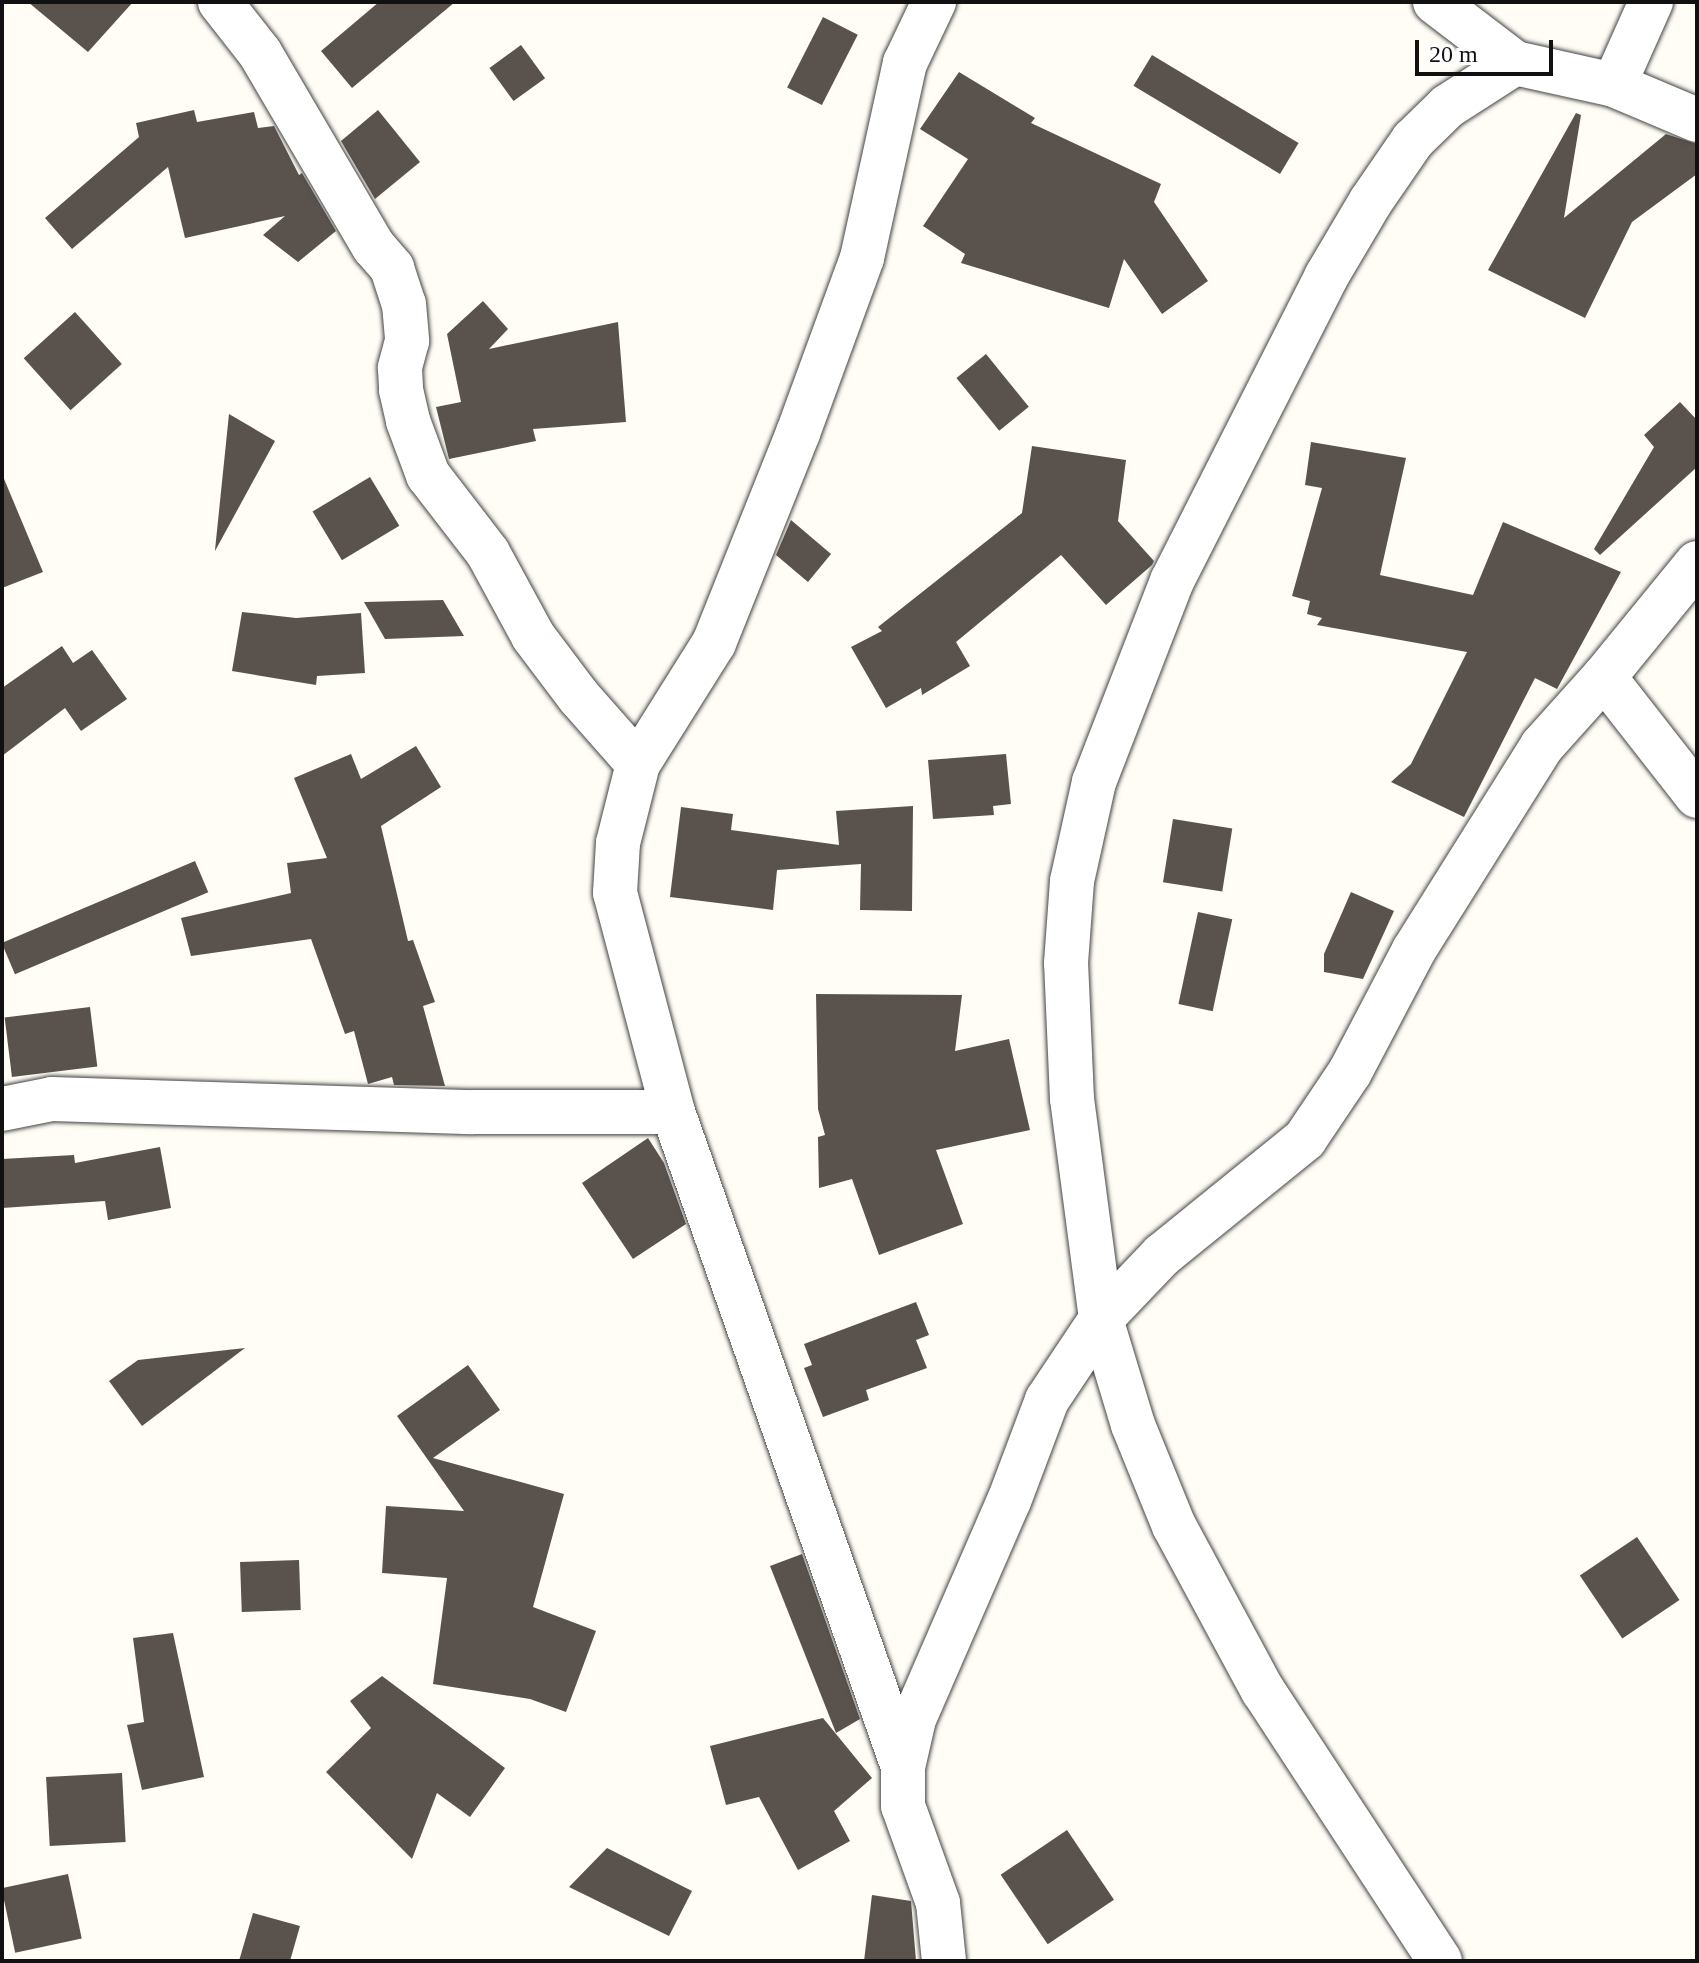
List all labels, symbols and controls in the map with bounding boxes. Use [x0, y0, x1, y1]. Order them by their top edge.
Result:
scale bar [1419, 24, 1557, 74]
text: 20 m [1429, 41, 1478, 67]

